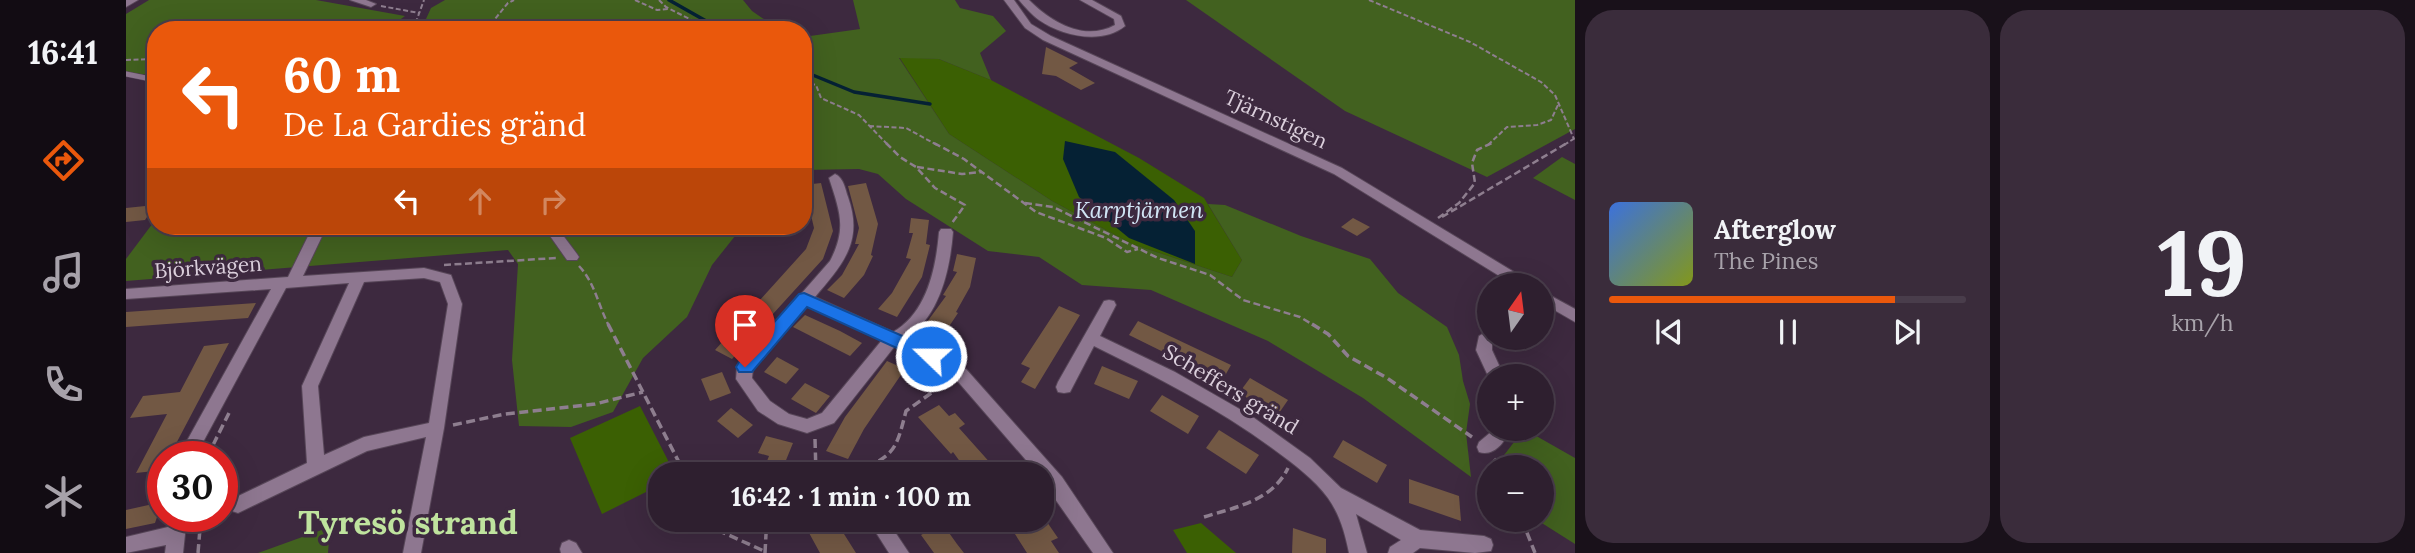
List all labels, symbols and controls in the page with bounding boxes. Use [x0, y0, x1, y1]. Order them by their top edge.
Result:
text: 16:41 [28, 32, 98, 73]
text: 60 m [283, 43, 400, 105]
icon: left [168, 49, 259, 140]
street label: Tjärnstigen [1220, 83, 1332, 155]
text: De La Gardies gränd [283, 104, 586, 145]
icon: directions [39, 136, 88, 185]
icon: left [388, 182, 426, 220]
icon: ahead [461, 182, 499, 220]
icon: right [534, 182, 572, 220]
water label: Karptjärnen [1075, 195, 1203, 224]
text: 19 [2158, 204, 2247, 321]
text: Afterglow [1714, 213, 1836, 246]
text: The Pines [1714, 246, 1819, 275]
icon: music [39, 248, 88, 297]
street label: Björkvägen [153, 250, 263, 284]
north arrow [1477, 273, 1554, 350]
map controls [1477, 273, 1554, 532]
pin [715, 295, 775, 367]
icon: arrive [726, 306, 764, 344]
text: km/h [2171, 308, 2234, 337]
icon: previous [1650, 313, 1688, 351]
icon: pause [1769, 313, 1807, 351]
icon: next [1888, 313, 1926, 351]
position arrow [894, 319, 968, 393]
street label: Scheffers gränd [1158, 338, 1304, 440]
icon: phone [39, 360, 88, 409]
button: + [1477, 364, 1554, 441]
speed limit sign: 30 [147, 441, 238, 532]
button: − [1477, 455, 1554, 532]
icon: climate [39, 472, 88, 521]
text: 16:42 · 1 min · 100 m [731, 480, 971, 513]
district label: Tyresö strand [298, 501, 518, 543]

